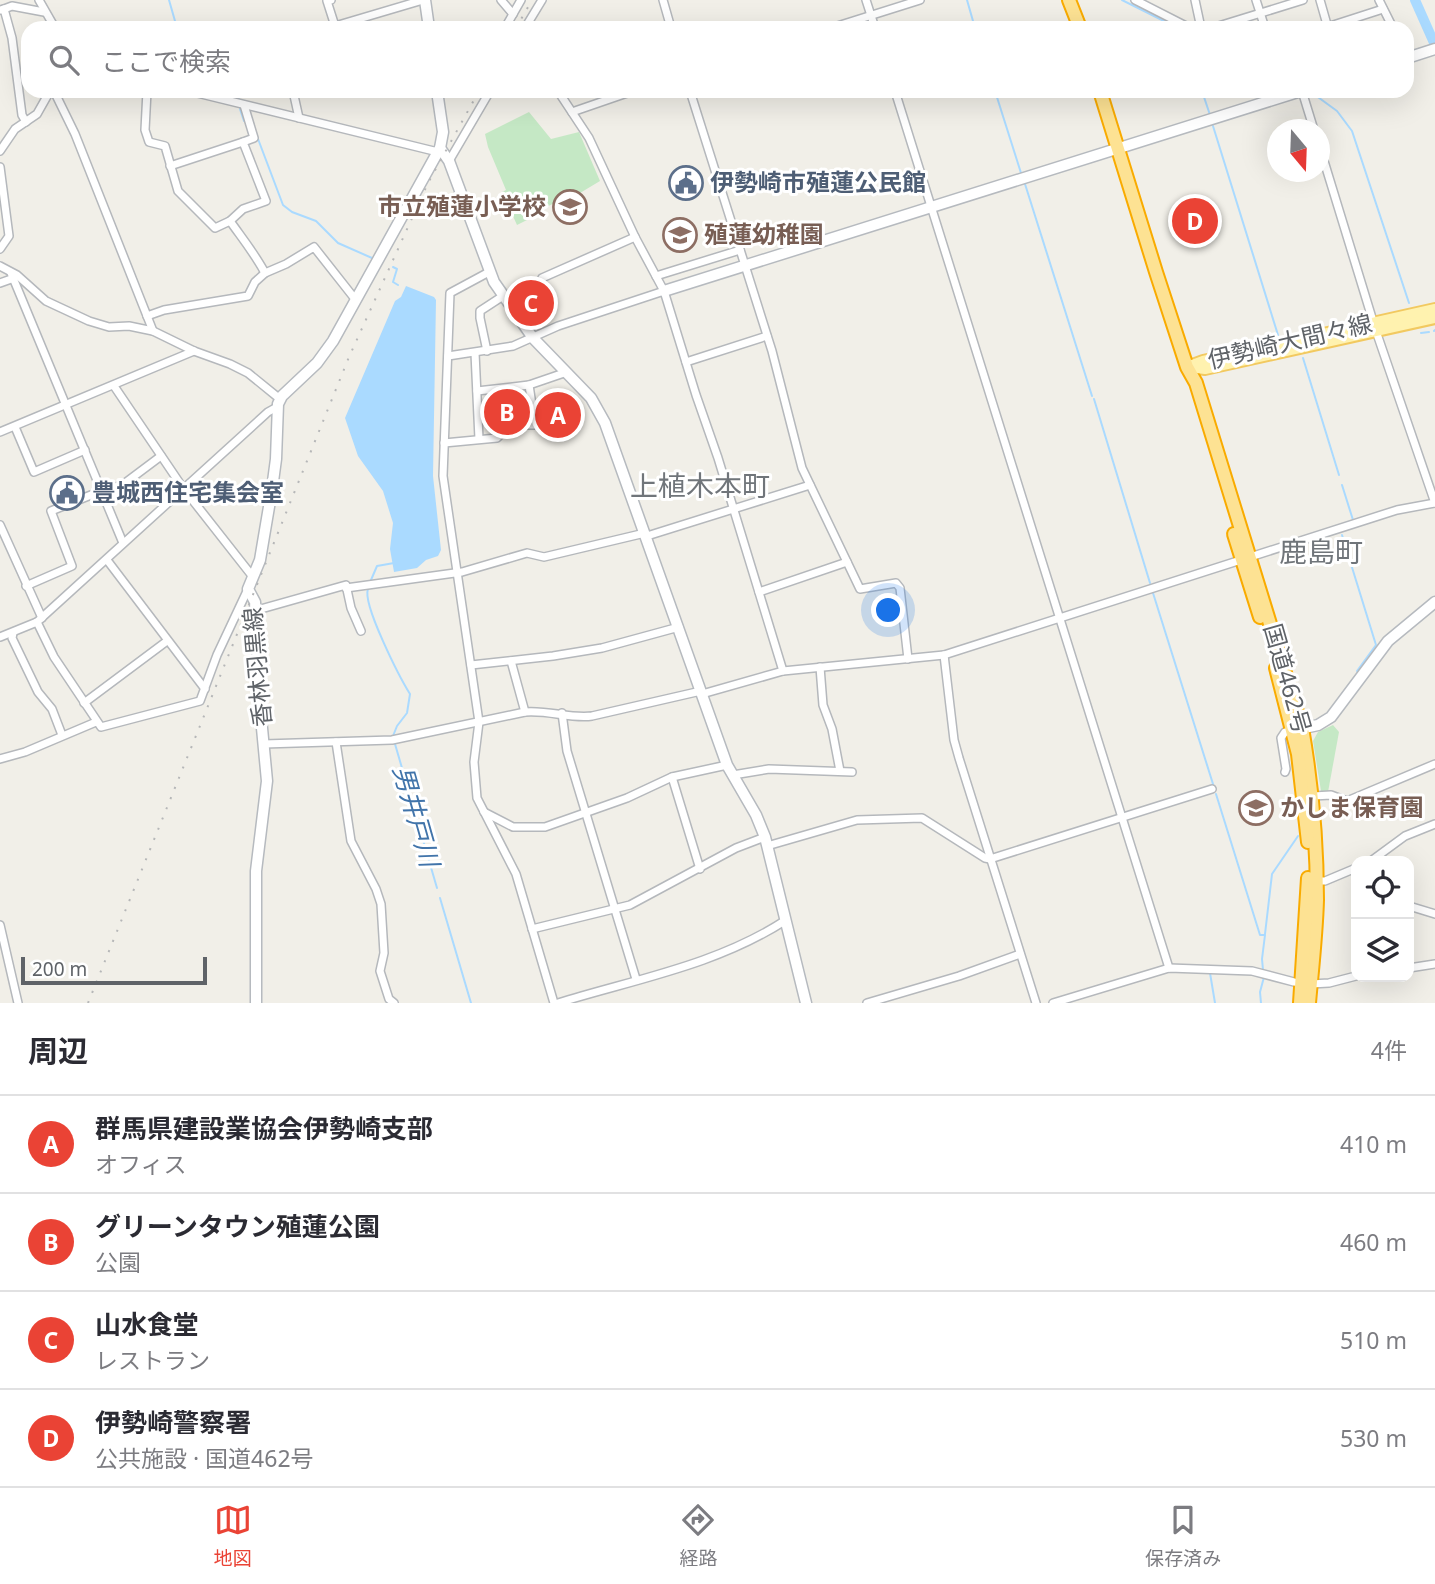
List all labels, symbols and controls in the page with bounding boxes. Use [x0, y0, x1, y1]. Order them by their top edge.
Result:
search box [21, 21, 1414, 98]
icon: search [45, 41, 83, 79]
text: ここで検索 [101, 43, 231, 79]
north arrow [1267, 119, 1330, 182]
public building icon: 伊勢崎市殖蓮公民館 [667, 164, 705, 202]
place label: 伊勢崎市殖蓮公民館 [710, 165, 926, 198]
school or university icon: 市立殖蓮小学校 [551, 188, 589, 226]
place label: 市立殖蓮小学校 [378, 189, 546, 222]
pin: D [1172, 195, 1218, 247]
school or university icon: 殖蓮幼稚園 [661, 216, 699, 254]
place label: 殖蓮幼稚園 [704, 217, 824, 250]
pin: C [508, 277, 554, 329]
street label: 伊勢崎大間々線 [1204, 306, 1375, 376]
pin: B [484, 386, 530, 438]
pin: A [535, 389, 581, 441]
district label: 上植木本町 [630, 466, 770, 504]
public building icon: 豊城西住宅集会室 [48, 474, 86, 512]
place label: 豊城西住宅集会室 [92, 475, 284, 508]
district label: 鹿島町 [1279, 532, 1363, 570]
your location [871, 593, 905, 627]
street label: 香林羽黒線 [235, 606, 278, 728]
street label: 国道462号 [1257, 620, 1320, 738]
water label: 男井戸川 [385, 761, 449, 874]
school or university icon: かしま保育園 [1237, 789, 1275, 827]
place label: かしま保育園 [1280, 790, 1424, 823]
map controls [1351, 856, 1414, 982]
button: locate [1351, 856, 1414, 919]
button: layers [1351, 919, 1414, 982]
scale bar [21, 954, 206, 986]
text: 200 m [32, 956, 87, 982]
text: 周辺 [28, 1030, 88, 1071]
text: 4件 [1371, 1034, 1407, 1066]
text: 群馬県建設業協会伊勢崎支部 [95, 1110, 433, 1146]
text: A [43, 1128, 59, 1160]
text: 410 m [1340, 1128, 1407, 1160]
text: オフィス [95, 1148, 187, 1180]
text: グリーンタウン殖蓮公園 [95, 1208, 380, 1244]
text: B [43, 1226, 59, 1258]
text: 460 m [1340, 1226, 1407, 1258]
text: 公園 [95, 1246, 141, 1278]
text: 山水食堂 [95, 1306, 199, 1342]
text: C [44, 1324, 58, 1356]
text: 510 m [1340, 1324, 1407, 1356]
text: レストラン [95, 1344, 210, 1376]
text: 伊勢崎警察署 [95, 1404, 251, 1440]
text: D [43, 1422, 59, 1454]
text: 530 m [1340, 1422, 1407, 1454]
text: 公共施設 · 国道462号 [95, 1442, 314, 1474]
tab: 地図 [214, 1501, 252, 1571]
tab: 経路 [679, 1501, 717, 1571]
tab: 保存済み [1145, 1501, 1221, 1571]

